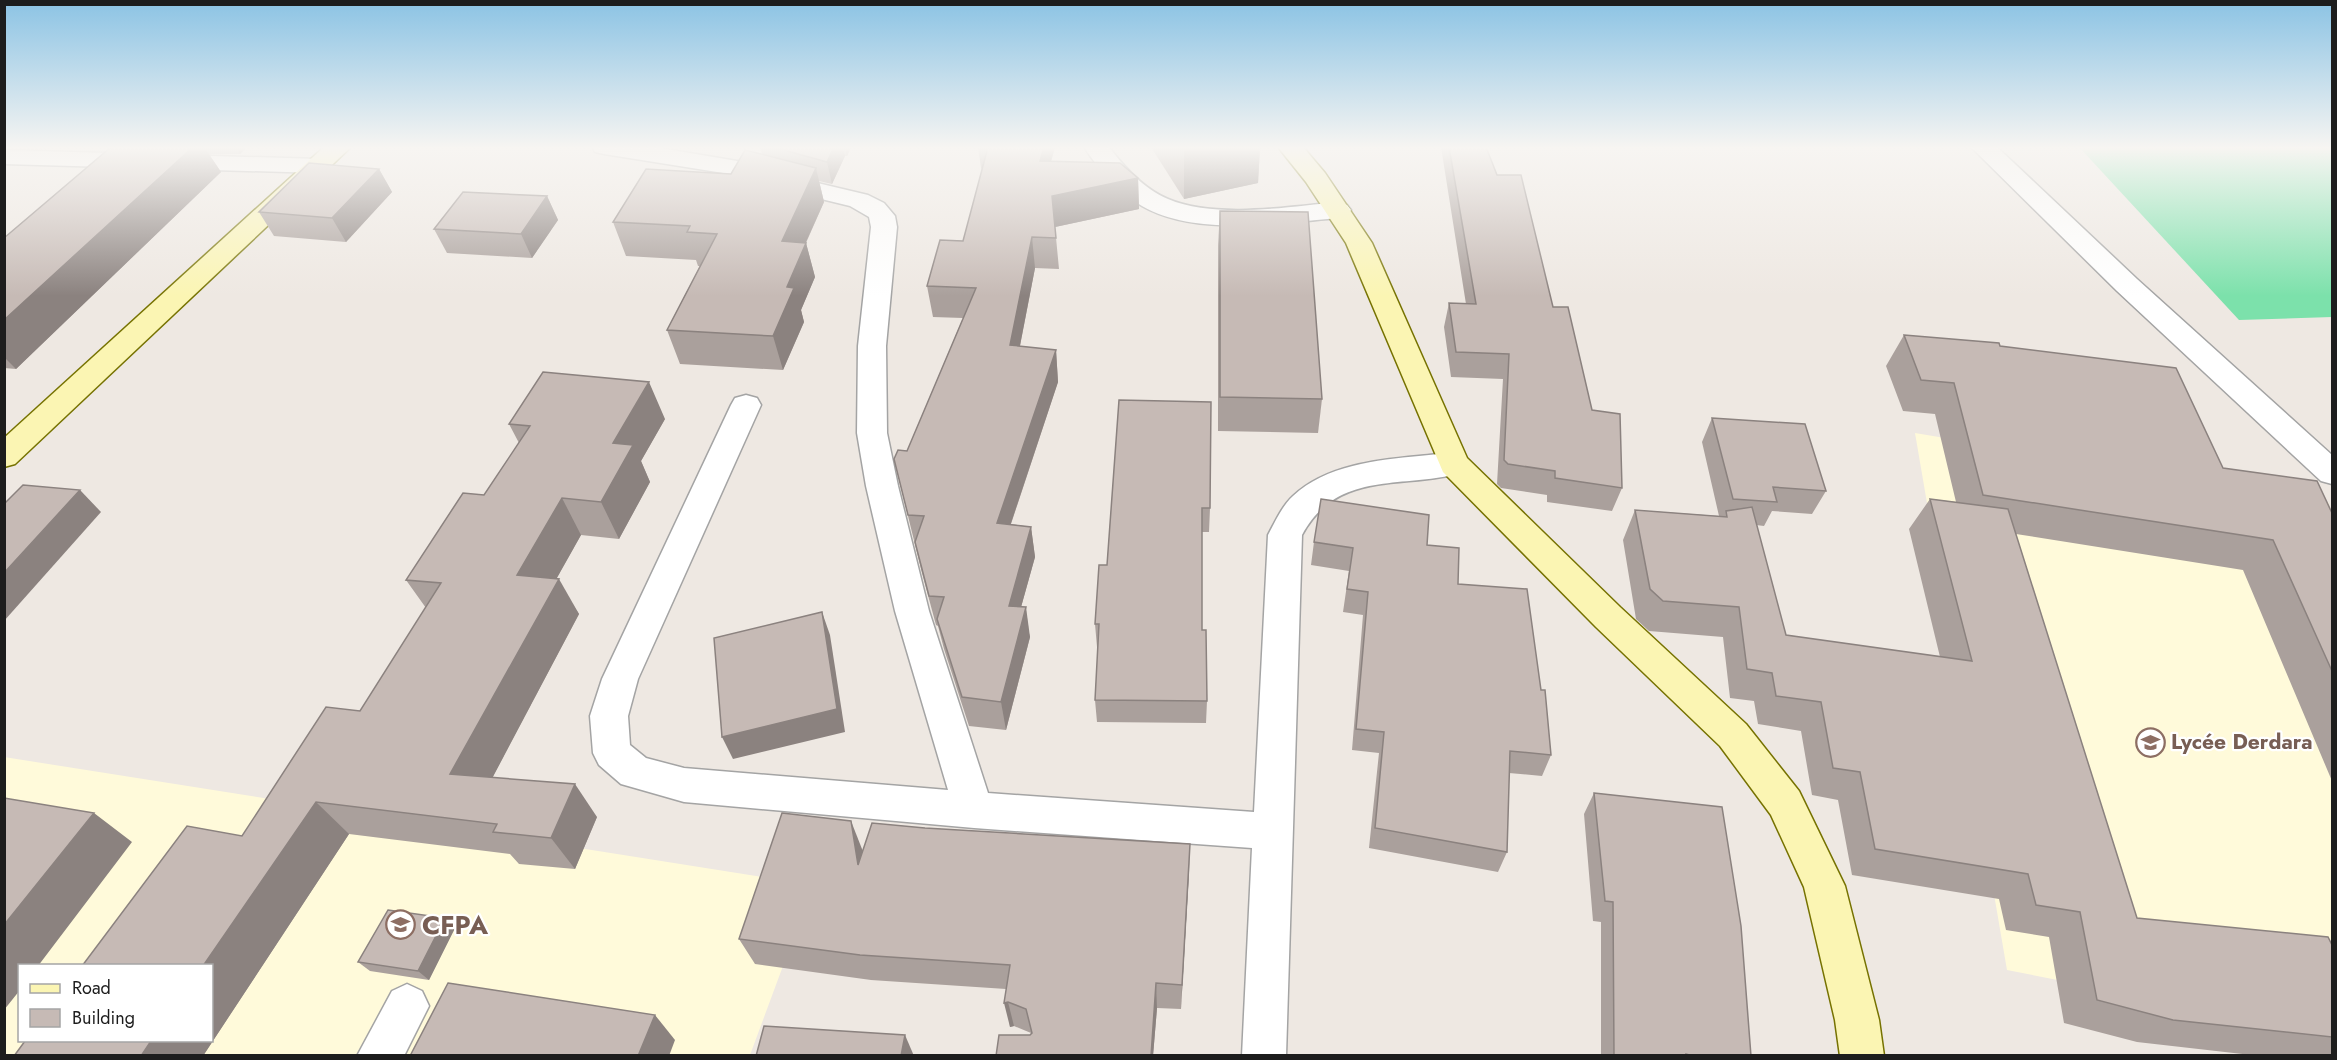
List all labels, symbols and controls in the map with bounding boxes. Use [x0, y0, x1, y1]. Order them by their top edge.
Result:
school or university icon: Lycée Derdara [2134, 726, 2166, 758]
place label: Lycée Derdara [2171, 727, 2313, 757]
place label: CFPA [422, 906, 489, 944]
school or university icon: CFPA [385, 909, 417, 941]
legend [18, 964, 213, 1042]
text: Road [72, 975, 111, 1001]
text: Building [72, 1005, 135, 1031]

